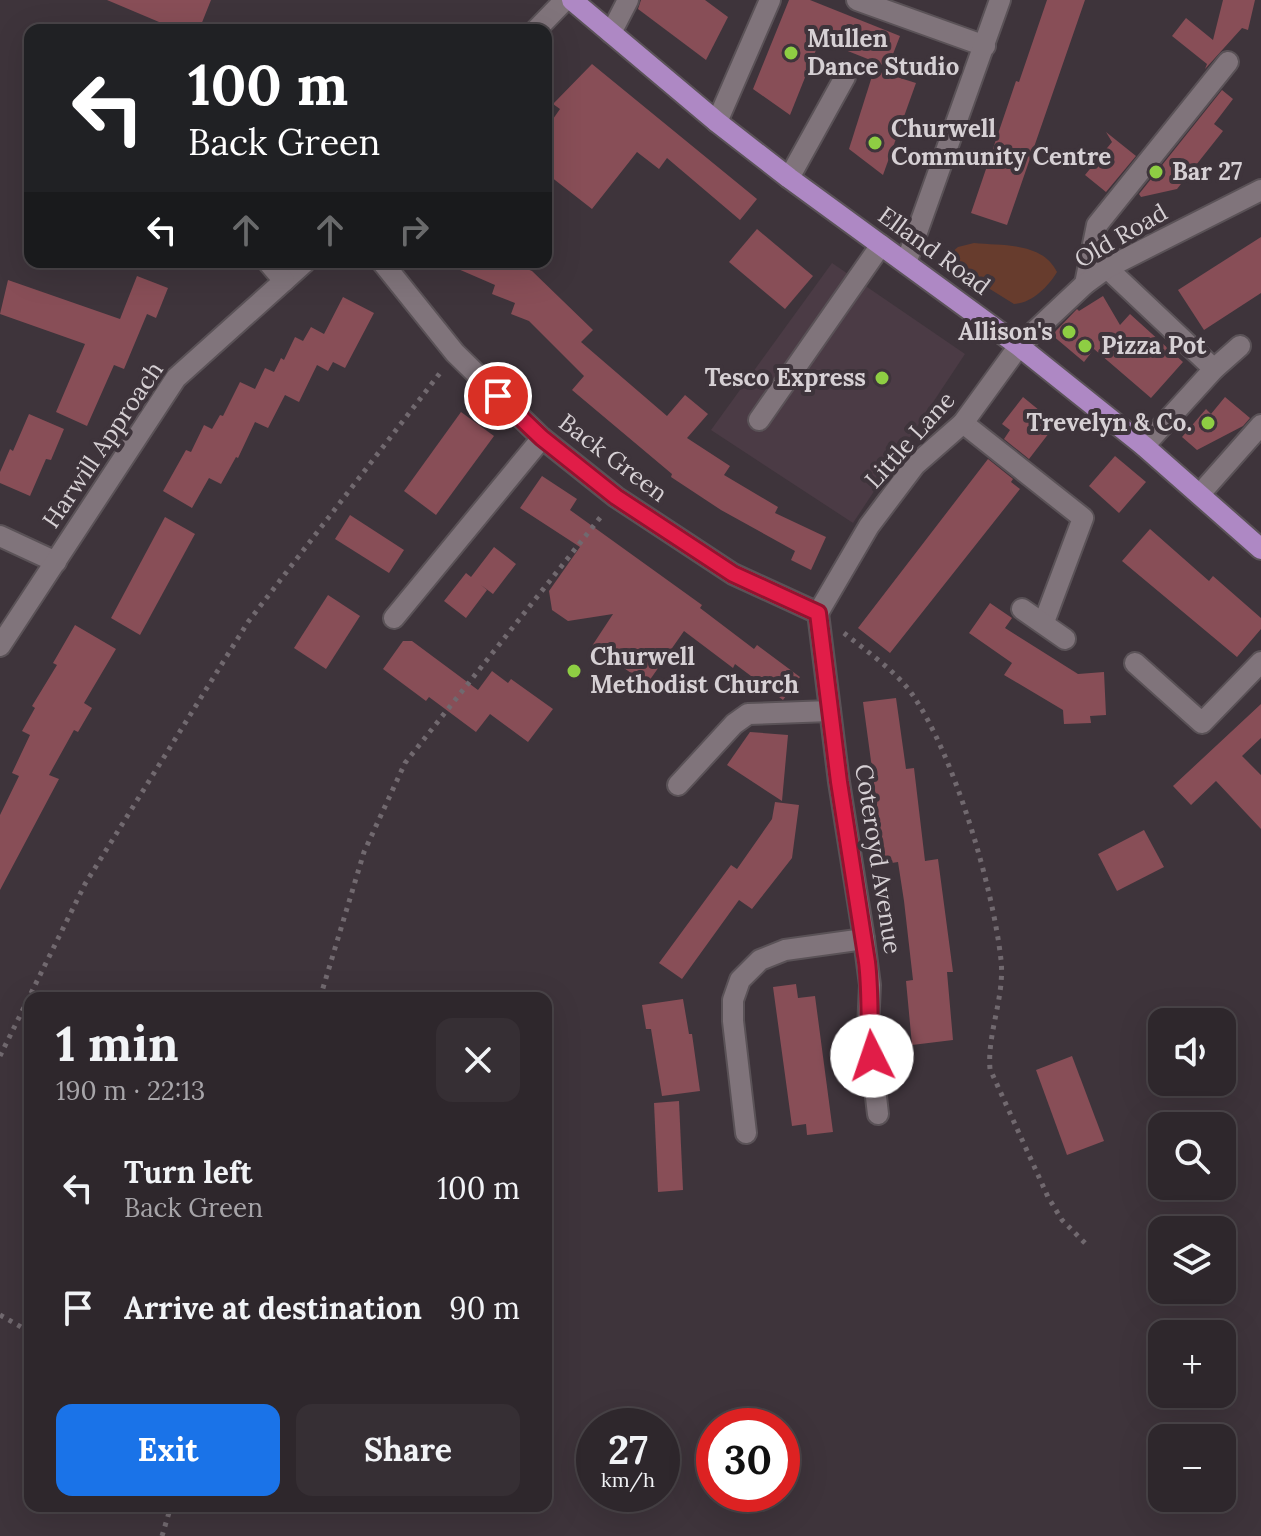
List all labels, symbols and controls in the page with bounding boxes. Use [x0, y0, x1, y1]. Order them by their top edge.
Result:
place label: Mullen Dance Studio [807, 23, 959, 82]
marker: Mullen Dance Studio [782, 44, 800, 62]
text: 100 m [188, 49, 348, 120]
icon: left [56, 56, 160, 160]
place label: Churwell Community Centre [891, 113, 1111, 172]
text: Back Green [188, 119, 380, 165]
marker: Churwell Community Centre [866, 134, 884, 152]
place label: Bar 27 [1172, 156, 1242, 187]
marker: Bar 27 [1147, 163, 1165, 181]
street label: Old Road [1069, 197, 1173, 274]
street label: Elland Road [872, 199, 997, 302]
icon: left [140, 208, 184, 252]
icon: ahead [224, 208, 268, 252]
icon: ahead [308, 208, 352, 252]
icon: right [392, 208, 436, 252]
place label: Allison's [958, 316, 1053, 347]
marker: Allison's [1060, 323, 1078, 341]
place label: Pizza Pot [1101, 330, 1207, 361]
marker: Pizza Pot [1076, 337, 1094, 355]
street label: Harwill Approach [35, 356, 170, 534]
pin [464, 362, 532, 430]
place label: Tesco Express [705, 362, 866, 393]
marker: Tesco Express [873, 369, 891, 387]
icon: arrive [476, 374, 520, 418]
street label: Little Lane [858, 385, 961, 495]
street label: Back Green [553, 407, 674, 509]
place label: Trevelyn & Co. [1026, 407, 1192, 438]
marker: Trevelyn & Co. [1199, 414, 1217, 432]
place label: Churwell Methodist Church [590, 641, 799, 700]
marker: Churwell Methodist Church [565, 662, 583, 680]
street label: Coteroyd Avenue [848, 762, 909, 956]
map controls [1148, 1008, 1236, 1512]
button: sound [1148, 1008, 1236, 1096]
text: 1 min [56, 1013, 179, 1074]
position arrow [830, 1014, 914, 1098]
button: close [436, 1018, 520, 1102]
text: 190 m · 22:13 [56, 1074, 205, 1107]
button: search [1148, 1112, 1236, 1200]
text: Turn left [124, 1153, 252, 1191]
icon: left [56, 1166, 100, 1210]
text: 100 m [437, 1169, 520, 1207]
text: Back Green [124, 1191, 263, 1224]
button: layers [1148, 1216, 1236, 1304]
icon: arrive [56, 1286, 100, 1330]
text: Arrive at destination [124, 1289, 422, 1327]
text: 90 m [449, 1289, 520, 1327]
button: + [1148, 1320, 1236, 1408]
button: Exit [56, 1404, 280, 1496]
button: Share [296, 1404, 520, 1496]
speed limit sign: 30 [696, 1408, 800, 1512]
text: 27 [608, 1424, 648, 1475]
button: − [1148, 1424, 1236, 1512]
text: km/h [601, 1467, 655, 1492]

